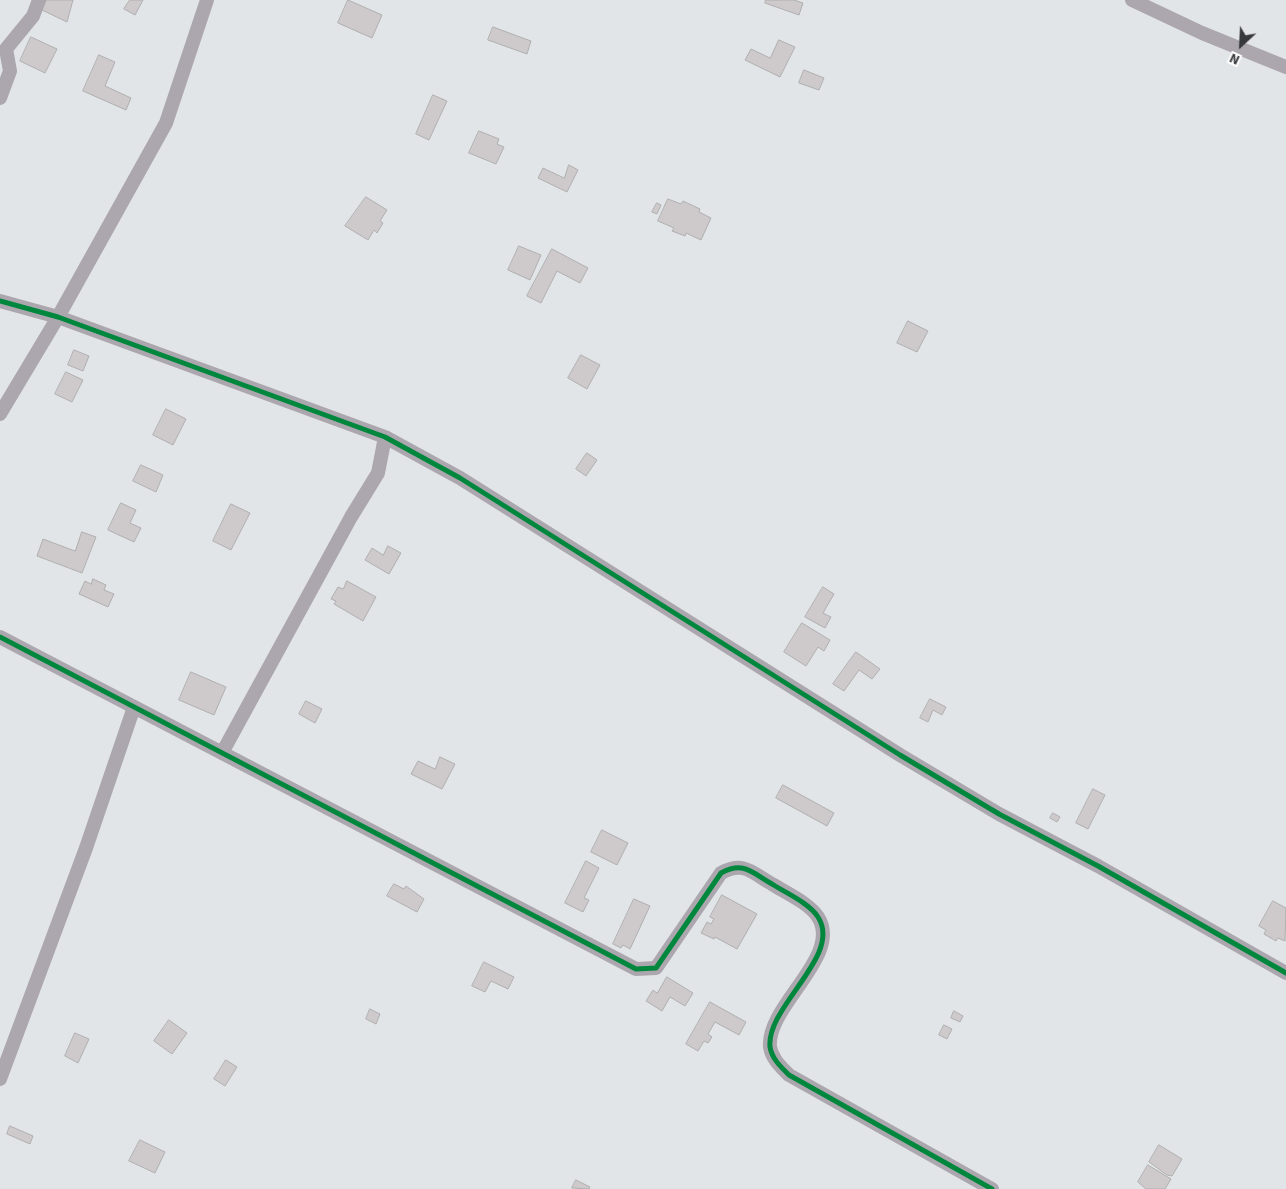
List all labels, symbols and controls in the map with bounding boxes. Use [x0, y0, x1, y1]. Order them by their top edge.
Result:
north arrow [1216, 20, 1266, 70]
text: N [1226, 48, 1243, 70]

